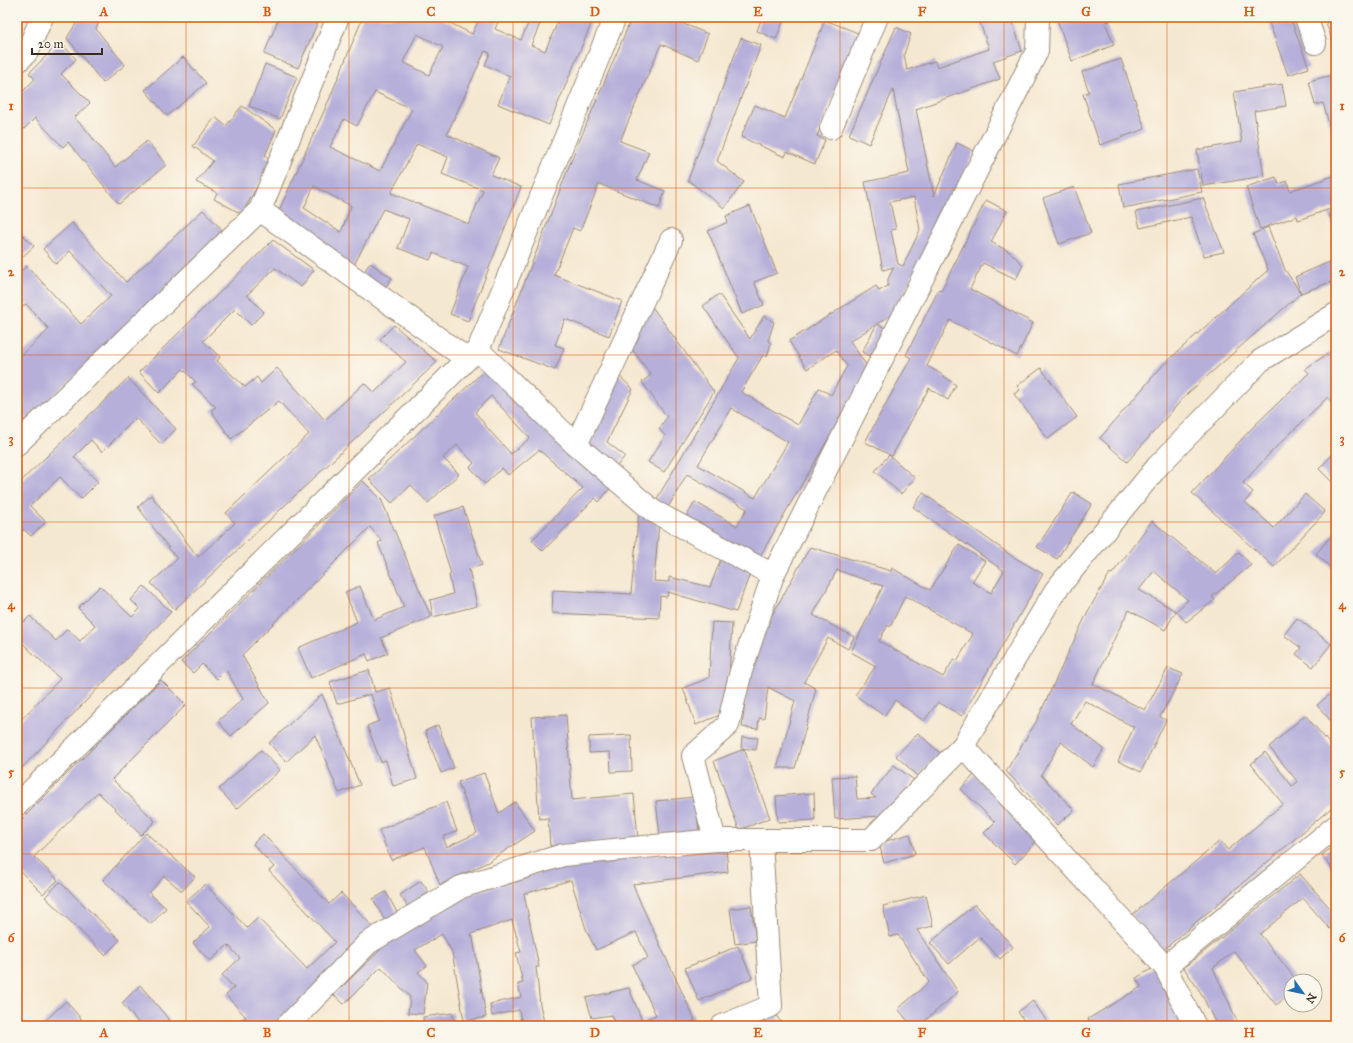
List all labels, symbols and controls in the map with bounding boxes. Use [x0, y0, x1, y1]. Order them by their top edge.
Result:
text: A [99, 4, 109, 20]
text: B [263, 4, 272, 20]
text: C [427, 4, 436, 20]
text: D [590, 4, 600, 20]
text: E [753, 4, 763, 20]
text: F [918, 4, 927, 20]
text: G [1081, 4, 1091, 20]
text: H [1243, 4, 1255, 20]
scale bar [32, 30, 102, 56]
text: 20 m [38, 37, 64, 51]
text: 1 [8, 98, 14, 114]
text: 1 [1339, 98, 1345, 114]
text: 2 [8, 264, 15, 280]
text: 2 [1339, 264, 1346, 280]
text: 3 [8, 431, 14, 447]
text: 3 [1339, 431, 1345, 447]
text: 4 [7, 597, 15, 613]
text: 4 [1338, 597, 1346, 613]
text: 5 [8, 764, 15, 780]
text: 5 [1339, 764, 1346, 780]
text: 6 [8, 930, 16, 946]
text: 6 [1339, 930, 1347, 946]
north arrow [1283, 973, 1323, 1013]
text: N [1303, 991, 1319, 1006]
text: A [99, 1025, 109, 1041]
text: B [263, 1025, 272, 1041]
text: C [427, 1025, 436, 1041]
text: D [590, 1025, 600, 1041]
text: E [753, 1025, 763, 1041]
text: F [918, 1025, 927, 1041]
text: G [1081, 1025, 1091, 1041]
text: H [1243, 1025, 1255, 1041]

